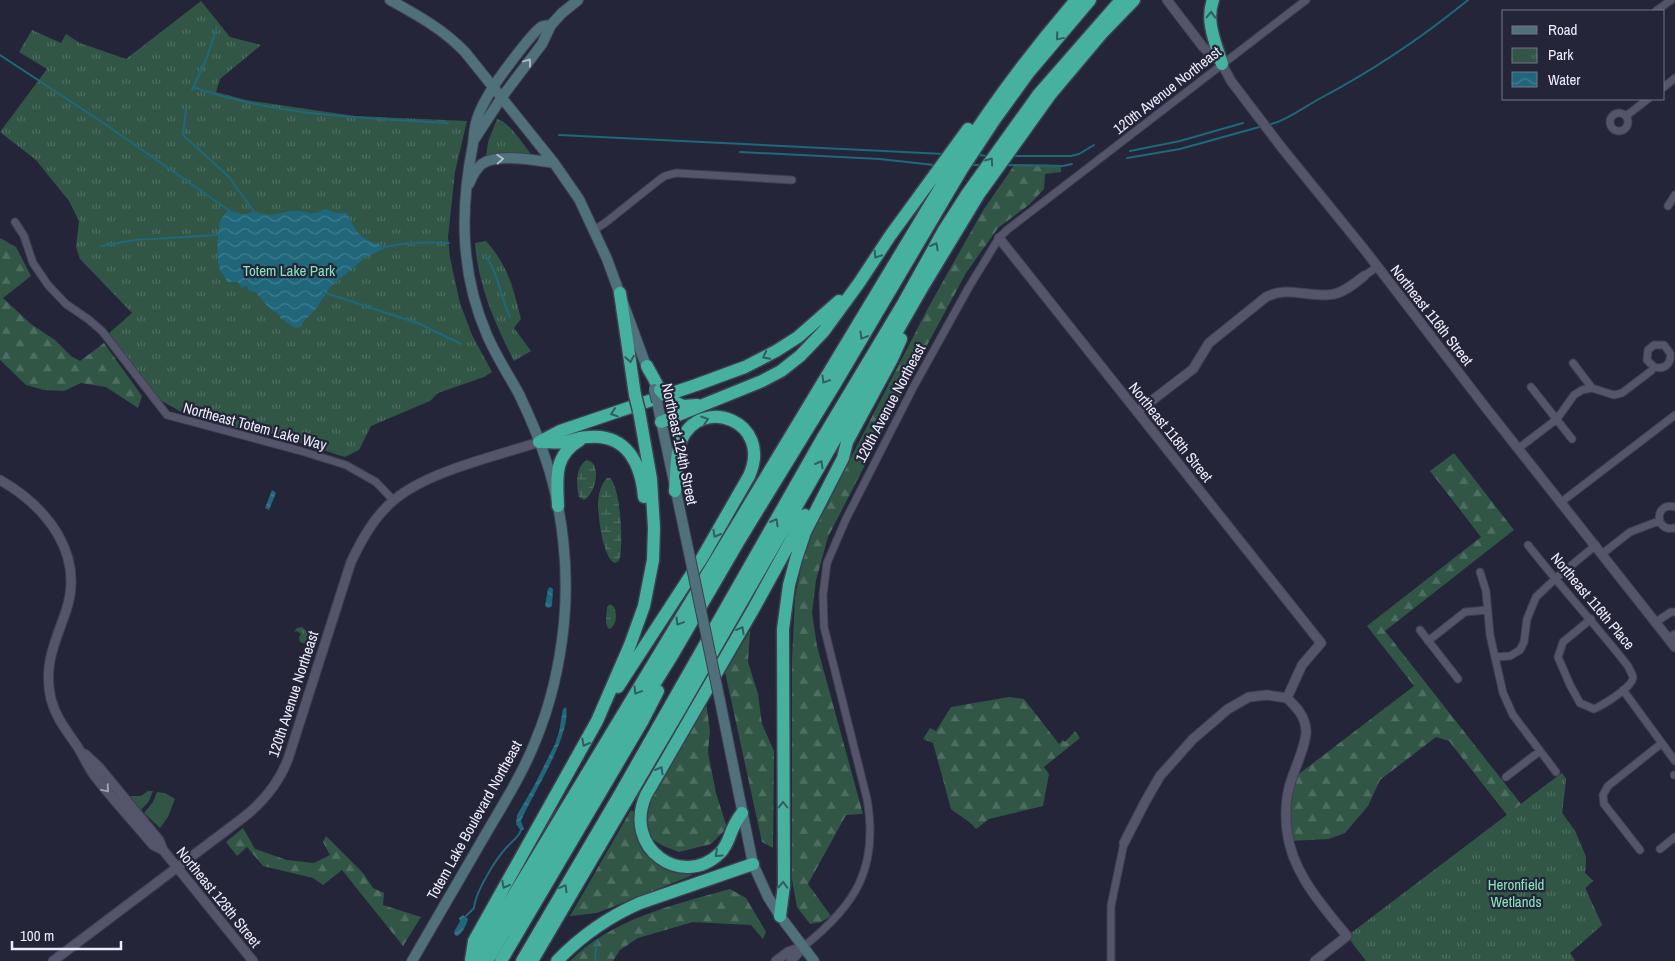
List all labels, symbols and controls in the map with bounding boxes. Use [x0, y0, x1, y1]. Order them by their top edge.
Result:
legend [1502, 10, 1665, 100]
one-way arrow [1205, 11, 1216, 19]
text: Road [1548, 19, 1577, 40]
one-way arrow [1056, 31, 1064, 40]
street label: 120th Avenue Northeast [1109, 41, 1226, 139]
text: Park [1548, 44, 1574, 65]
one-way arrow [522, 59, 530, 68]
text: Water [1548, 69, 1580, 90]
one-way arrow [496, 154, 504, 165]
one-way arrow [984, 157, 993, 167]
one-way arrow [929, 242, 939, 251]
one-way arrow [874, 250, 884, 259]
park label: Totem Lake Park [243, 260, 336, 281]
street label: Northeast 116th Street [1386, 260, 1478, 370]
one-way arrow [860, 330, 870, 339]
street label: 120th Avenue Northeast [850, 339, 930, 466]
one-way arrow [762, 350, 771, 360]
one-way arrow [624, 355, 635, 363]
one-way arrow [822, 374, 832, 383]
street label: Northeast 118th Street [1124, 378, 1218, 487]
street label: Northeast 124th Street [657, 381, 703, 507]
street label: Northeast Totem Lake Way [181, 397, 330, 455]
one-way arrow [610, 407, 619, 417]
one-way arrow [700, 416, 708, 426]
one-way arrow [814, 461, 824, 470]
one-way arrow [768, 519, 778, 528]
one-way arrow [712, 529, 722, 538]
street label: Northeast 116th Place [1546, 548, 1640, 654]
one-way arrow [676, 616, 686, 625]
one-way arrow [735, 626, 745, 635]
street label: 120th Avenue Northeast [263, 628, 324, 760]
one-way arrow [634, 685, 644, 694]
street label: Totem Lake Boulevard Northeast [421, 736, 527, 903]
one-way arrow [581, 737, 591, 746]
one-way arrow [654, 767, 664, 776]
one-way arrow [100, 783, 109, 792]
one-way arrow [778, 801, 788, 808]
street label: Northeast 128th Street [172, 842, 266, 952]
one-way arrow [714, 848, 723, 857]
park label: Heronfield Wetlands [1488, 874, 1544, 912]
one-way arrow [502, 879, 512, 888]
one-way arrow [778, 881, 789, 889]
one-way arrow [557, 885, 567, 894]
scale bar [12, 918, 121, 950]
text: 100 m [20, 925, 54, 946]

